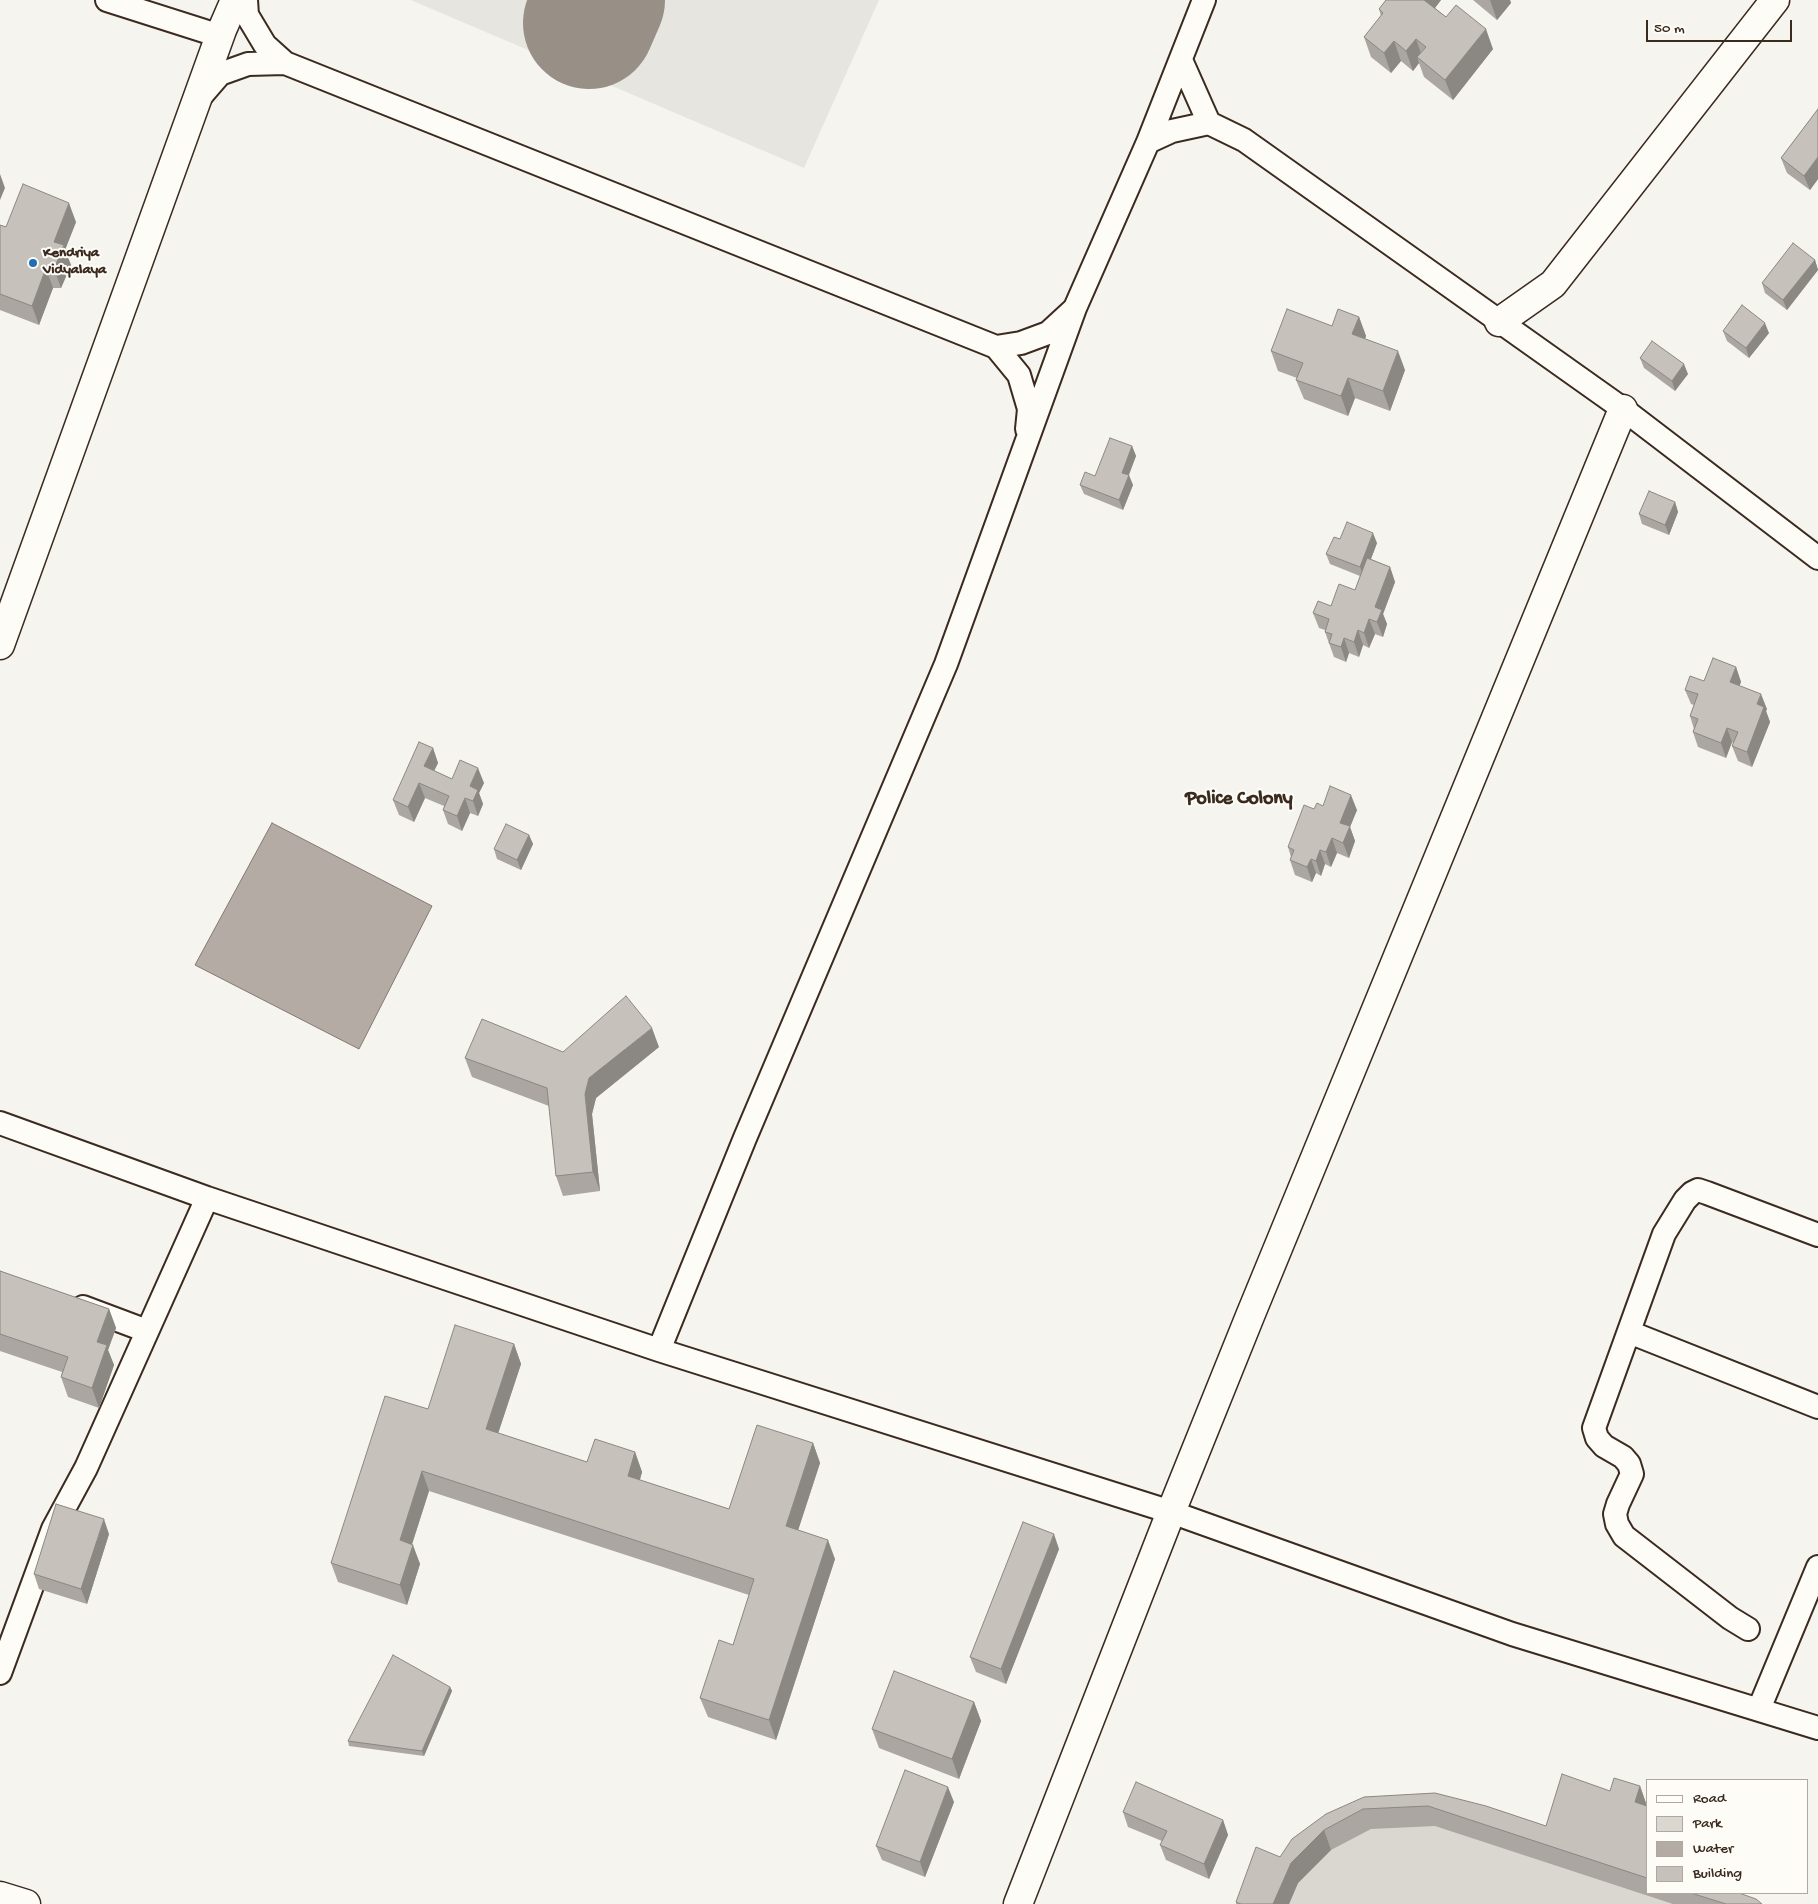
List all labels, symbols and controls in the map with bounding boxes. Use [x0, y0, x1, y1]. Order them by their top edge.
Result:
scale bar [1648, 10, 1794, 42]
text: 50 m [1654, 20, 1685, 38]
place label: Kendriya Vidyalaya [43, 245, 106, 280]
marker: Kendriya Vidyalaya [27, 257, 39, 269]
district label: Police Colony [1185, 788, 1293, 812]
legend [1646, 1779, 1808, 1894]
text: Road [1693, 1790, 1726, 1808]
text: Park [1693, 1815, 1722, 1833]
text: Water [1693, 1840, 1733, 1858]
text: Building [1693, 1865, 1742, 1883]

